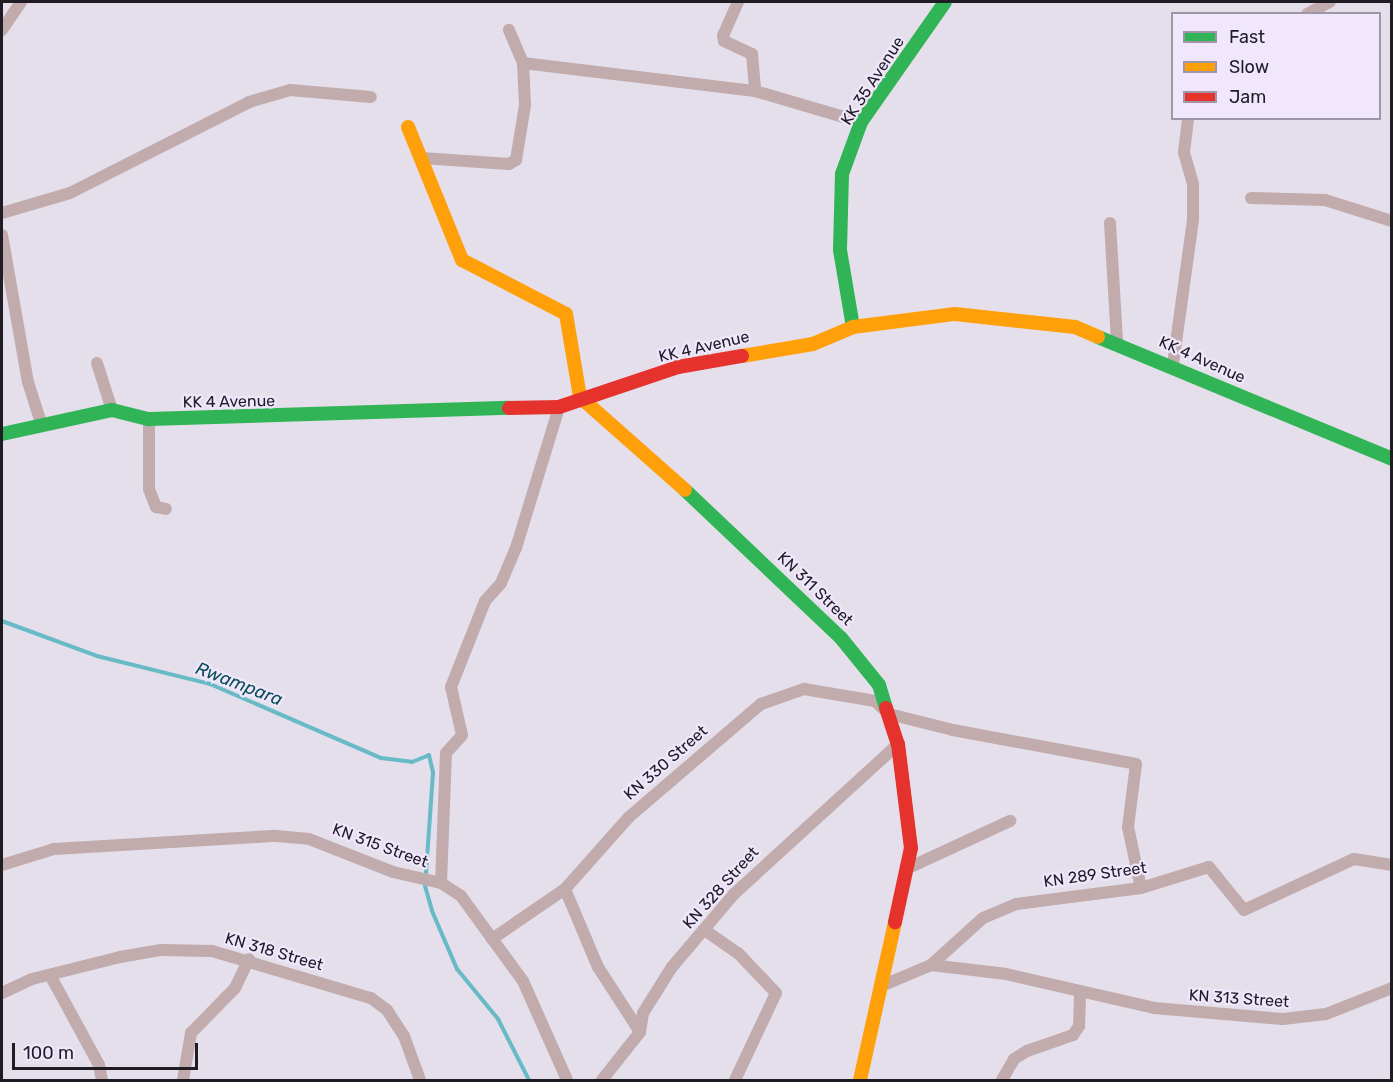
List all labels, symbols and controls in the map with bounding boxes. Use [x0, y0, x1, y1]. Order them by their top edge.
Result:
legend [1171, 12, 1381, 120]
text: Fast [1229, 26, 1265, 48]
street label: KK 35 Avenue [837, 33, 909, 129]
text: Slow [1229, 56, 1269, 78]
text: Jam [1229, 86, 1266, 108]
street label: KK 4 Avenue [657, 327, 751, 367]
street label: KK 4 Avenue [1156, 332, 1248, 388]
street label: KK 4 Avenue [182, 392, 276, 412]
street label: KN 311 Street [773, 548, 857, 630]
water label: Rwampara [192, 658, 286, 710]
street label: KN 330 Street [620, 722, 712, 804]
street label: KN 315 Street [329, 820, 431, 872]
street label: KN 328 Street [679, 843, 763, 933]
street label: KN 289 Street [1042, 858, 1148, 892]
street label: KN 318 Street [223, 929, 325, 975]
street label: KN 313 Street [1188, 986, 1290, 1012]
scale bar [15, 1031, 201, 1069]
text: 100 m [23, 1042, 74, 1064]

